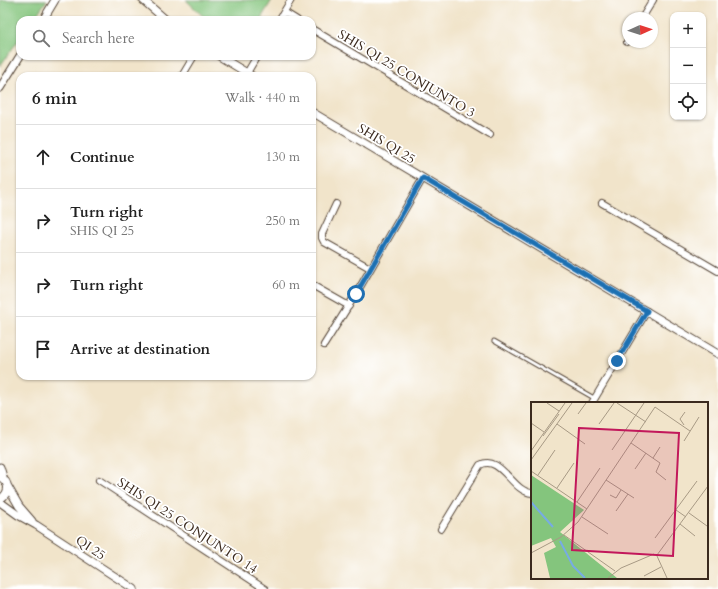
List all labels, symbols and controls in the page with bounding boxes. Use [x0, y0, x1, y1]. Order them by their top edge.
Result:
north arrow [622, 12, 658, 48]
map controls [670, 12, 706, 120]
button: + [670, 12, 706, 48]
search box [16, 16, 316, 60]
street label: SHIS QI 25 CONJUNTO 3 [335, 26, 478, 122]
icon: search [30, 27, 52, 49]
text: Search here [62, 28, 135, 48]
button: − [670, 48, 706, 84]
button: locate [670, 84, 706, 120]
text: 6 min [32, 87, 77, 110]
text: Walk · 440 m [225, 89, 300, 107]
street label: SHIS QI 25 [354, 120, 419, 168]
icon: ahead [32, 146, 54, 168]
text: Continue [70, 147, 135, 167]
text: 130 m [266, 148, 300, 166]
text: Turn right [70, 202, 143, 222]
icon: right [32, 210, 54, 232]
text: 250 m [266, 212, 300, 230]
text: SHIS QI 25 [70, 222, 134, 240]
icon: right [32, 274, 54, 296]
text: Turn right [70, 275, 143, 295]
text: 60 m [272, 276, 300, 294]
route start [347, 285, 365, 303]
icon: arrive [32, 338, 54, 360]
text: Arrive at destination [70, 339, 210, 359]
route end [608, 352, 626, 370]
inset map [531, 402, 708, 579]
street label: SHIS QI 25 CONJUNTO 14 [114, 474, 261, 578]
street label: QI 25 [72, 531, 109, 564]

